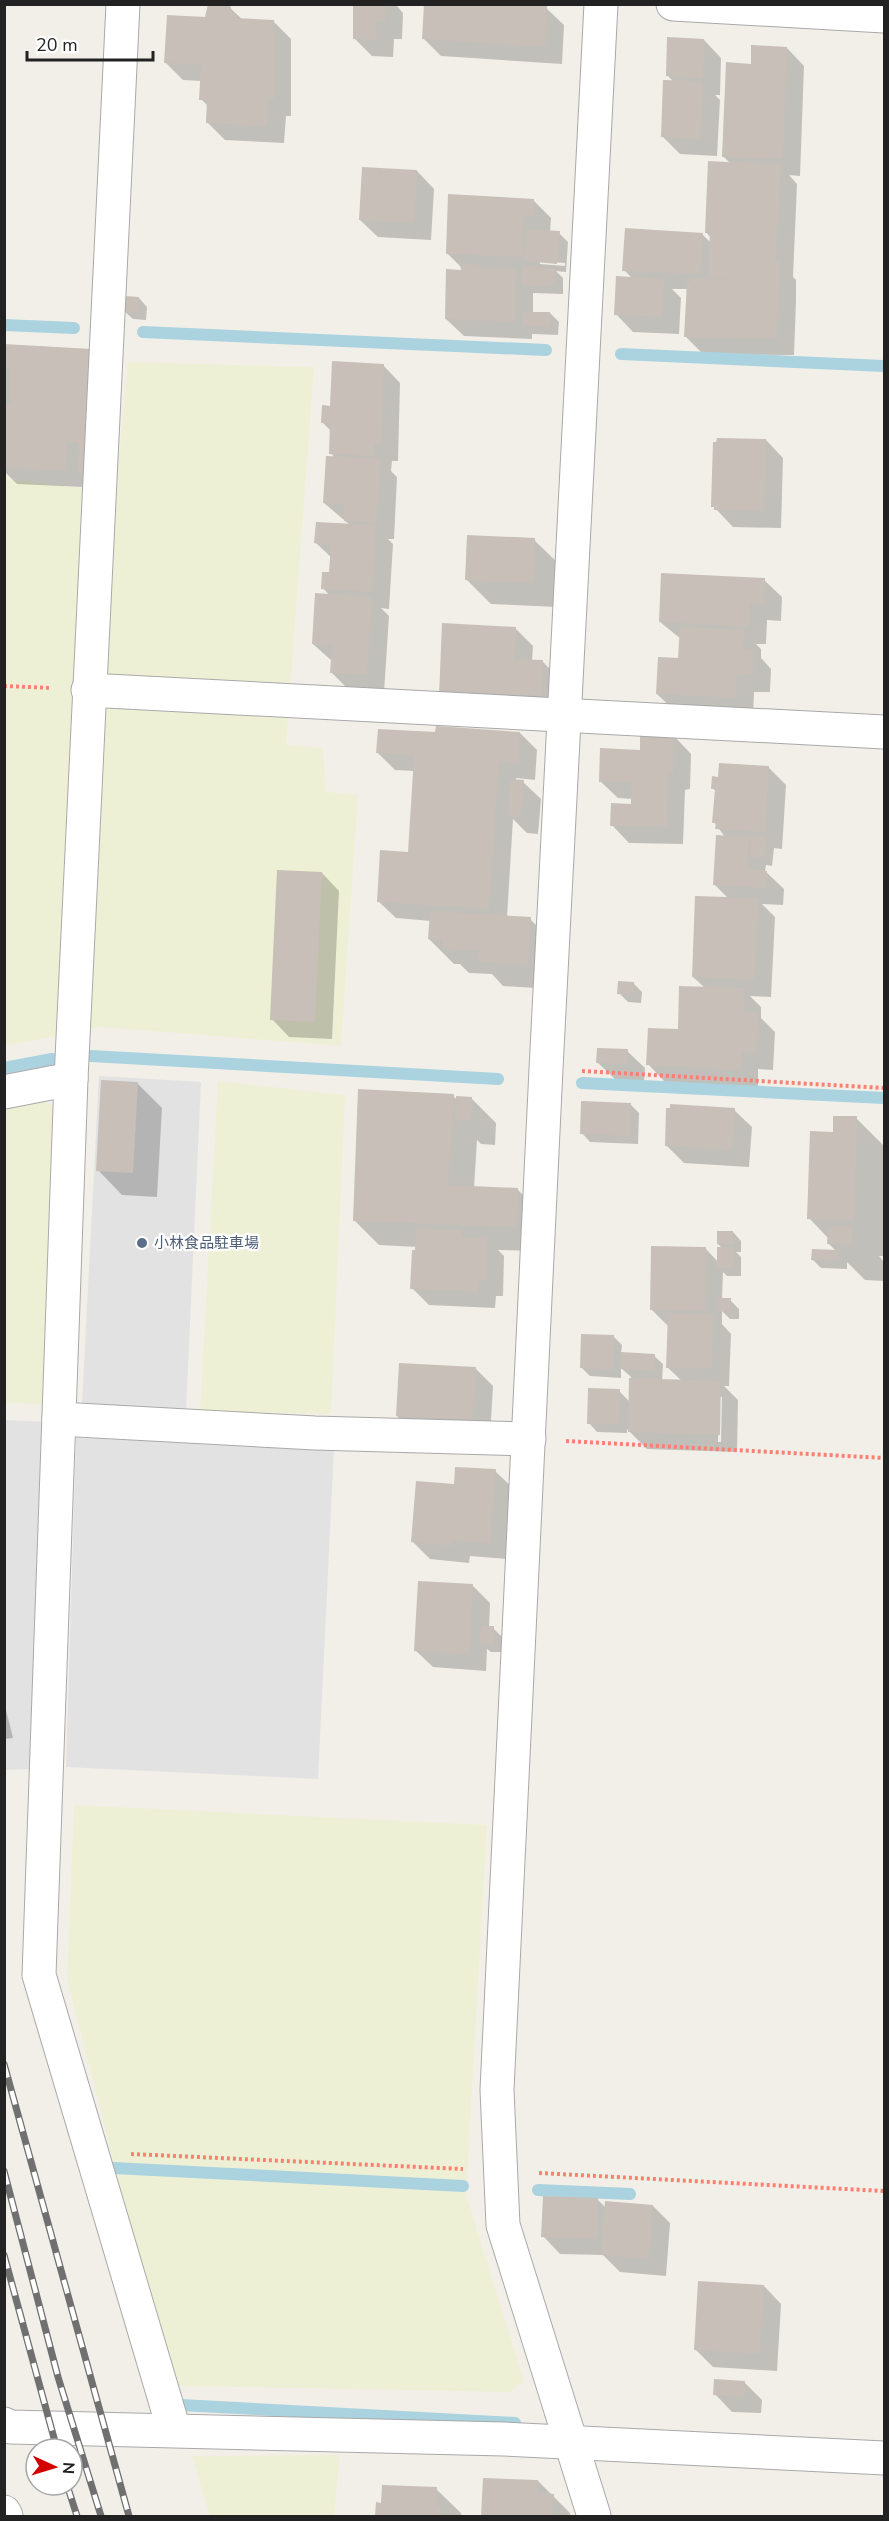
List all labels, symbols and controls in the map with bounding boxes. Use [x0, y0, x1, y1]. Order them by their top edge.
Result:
scale bar [27, 24, 153, 62]
text: 20 m [36, 33, 78, 57]
place label: 小林食品駐車場 [154, 1233, 259, 1253]
marker: 小林食品駐車場 [135, 1236, 149, 1250]
north arrow [24, 2437, 84, 2497]
text: N [57, 2461, 79, 2475]

